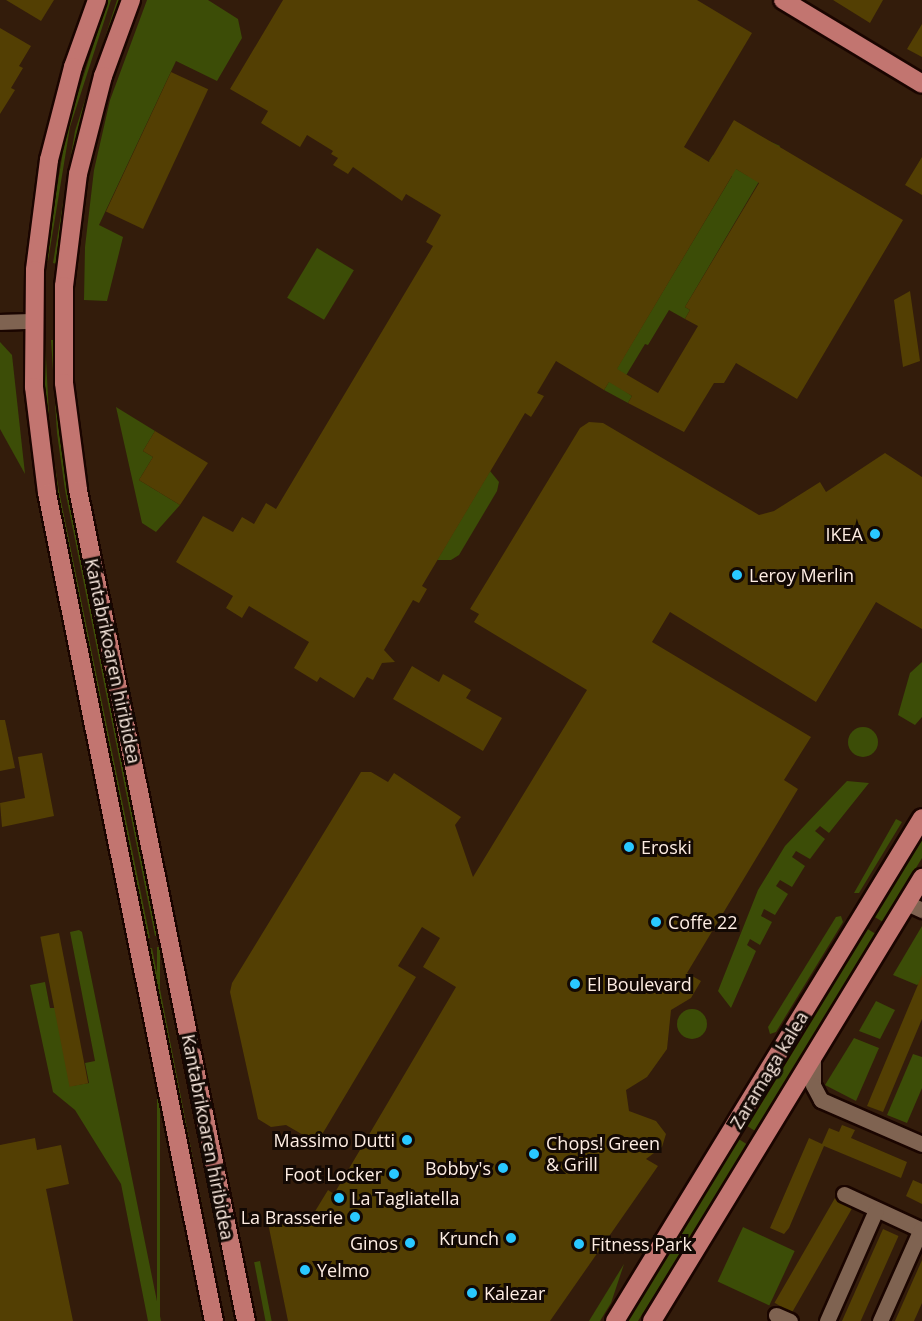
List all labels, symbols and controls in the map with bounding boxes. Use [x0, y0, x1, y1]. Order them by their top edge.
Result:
place label: IKEA [826, 523, 863, 545]
marker: IKEA [868, 527, 882, 541]
street label: Kantabrikoaren hiribidea [81, 557, 145, 765]
place label: Leroy Merlin [749, 564, 854, 586]
marker: Leroy Merlin [730, 568, 744, 582]
place label: Eroski [641, 836, 692, 858]
marker: Eroski [622, 840, 636, 854]
place label: Coffe 22 [668, 911, 738, 933]
marker: Coffe 22 [649, 915, 663, 929]
place label: El Boulevard [587, 973, 692, 995]
marker: El Boulevard [568, 977, 582, 991]
street label: Zaramaga kalea [726, 1007, 812, 1133]
street label: Kantabrikoaren hiribidea [177, 1032, 239, 1242]
place label: Massimo Dutti [273, 1129, 395, 1151]
marker: Massimo Dutti [400, 1133, 414, 1147]
place label: Chops! Green & Grill [546, 1133, 660, 1176]
marker: Chops! Green & Grill [527, 1147, 541, 1161]
place label: Bobby's [425, 1157, 491, 1179]
marker: Bobby's [496, 1161, 510, 1175]
place label: Foot Locker [284, 1163, 382, 1185]
marker: Foot Locker [387, 1167, 401, 1181]
place label: La Tagliatella [351, 1187, 459, 1209]
marker: La Tagliatella [332, 1191, 346, 1205]
place label: La Brasserie [241, 1206, 343, 1228]
marker: La Brasserie [348, 1210, 362, 1224]
place label: Krunch [439, 1227, 499, 1249]
marker: Krunch [504, 1231, 518, 1245]
place label: Ginos [350, 1232, 398, 1254]
place label: Fitness Park [591, 1233, 692, 1255]
marker: Ginos [403, 1236, 417, 1250]
marker: Fitness Park [572, 1237, 586, 1251]
place label: Yelmo [317, 1259, 369, 1281]
marker: Yelmo [298, 1263, 312, 1277]
place label: Kalezar [484, 1282, 545, 1304]
marker: Kalezar [465, 1286, 479, 1300]

